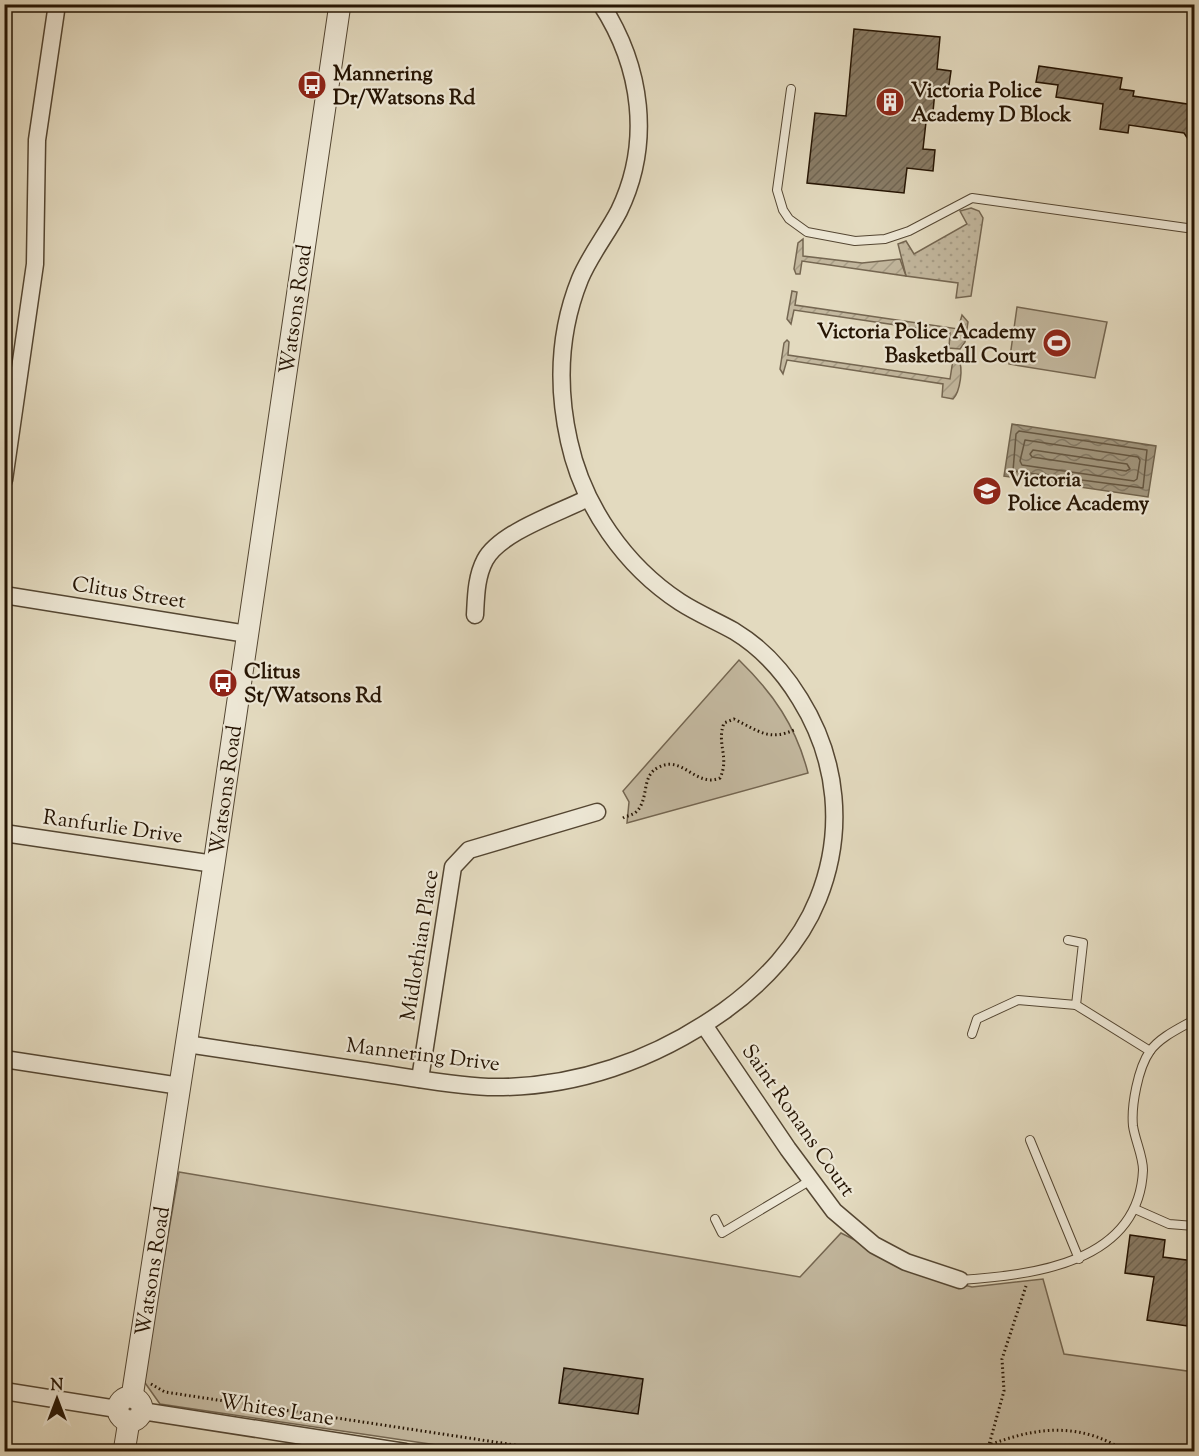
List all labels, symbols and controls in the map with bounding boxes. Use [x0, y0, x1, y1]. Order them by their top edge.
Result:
place label: Mannering Dr/Watsons Rd [333, 60, 476, 114]
bus stop icon: Mannering Dr/Watsons Rd [296, 69, 328, 101]
place label: Victoria Police Academy D Block [911, 77, 1072, 131]
building icon: Victoria Police Academy D Block [874, 86, 906, 118]
street label: Watsons Road [273, 242, 321, 376]
place label: Victoria Police Academy Basketball Court [817, 318, 1037, 372]
sports icon: Victoria Police Academy Basketball Court [1041, 327, 1073, 359]
place label: Victoria Police Academy [1008, 466, 1150, 520]
school or university icon: Victoria Police Academy [971, 475, 1003, 507]
street label: Clitus Street [70, 570, 188, 618]
place label: Clitus St/Watsons Rd [244, 658, 382, 712]
bus stop icon: Clitus St/Watsons Rd [207, 667, 239, 699]
street label: Watsons Road [203, 723, 251, 857]
street label: Ranfurlie Drive [41, 803, 185, 853]
street label: Midlothian Place [394, 868, 448, 1023]
street label: Mannering Drive [344, 1032, 501, 1080]
street label: Saint Ronans Court [733, 1039, 861, 1204]
street label: Watsons Road [129, 1204, 179, 1338]
north arrow [27, 1369, 87, 1429]
text: N [51, 1375, 64, 1398]
street label: Whites Lane [217, 1387, 336, 1435]

